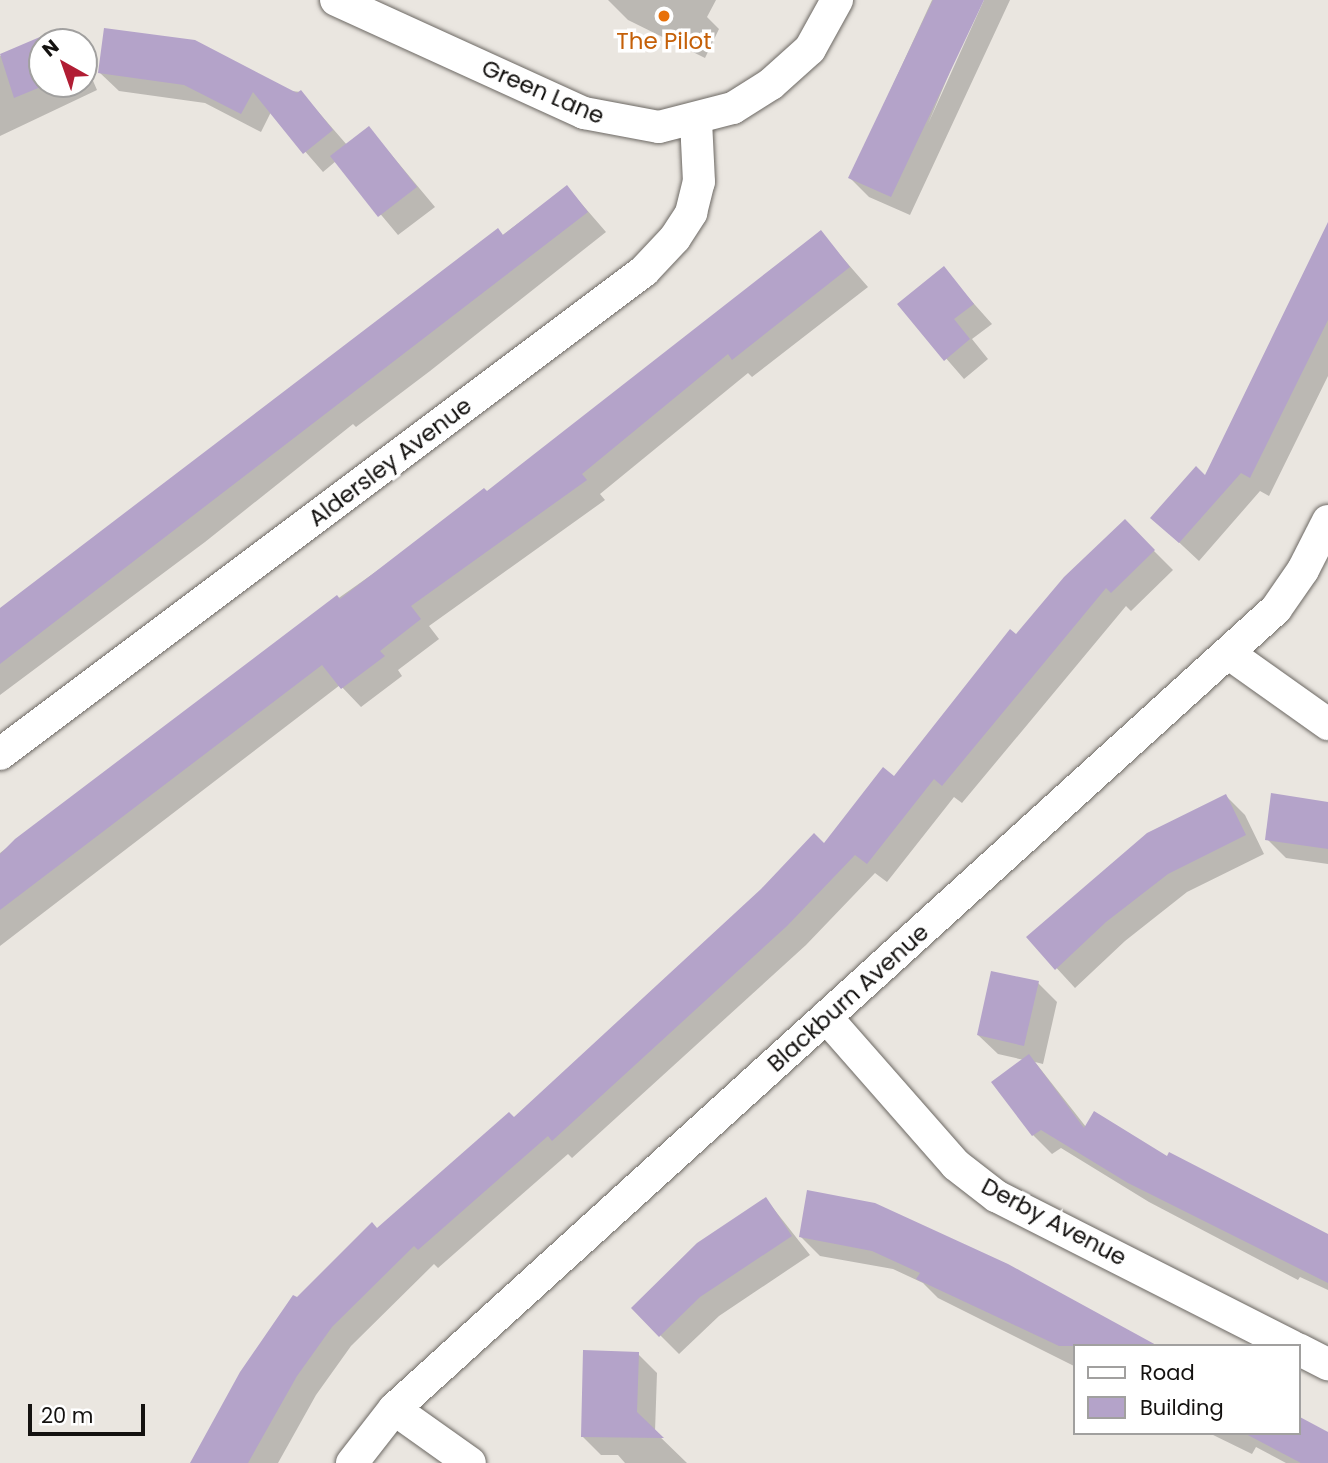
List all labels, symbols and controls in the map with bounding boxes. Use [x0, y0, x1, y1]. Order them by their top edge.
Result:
marker: The Pilot [656, 8, 672, 24]
place label: The Pilot [616, 27, 712, 55]
north arrow [28, 28, 98, 98]
text: N [36, 33, 65, 63]
street label: Green Lane [478, 54, 608, 130]
street label: Aldersley Avenue [303, 392, 477, 532]
street label: Blackburn Avenue [762, 918, 934, 1078]
street label: Derby Avenue [977, 1172, 1131, 1272]
legend [1072, 1344, 1300, 1435]
text: Road [1140, 1358, 1195, 1387]
scale bar [32, 1390, 149, 1434]
text: Building [1140, 1393, 1224, 1422]
text: 20 m [41, 1401, 94, 1430]

